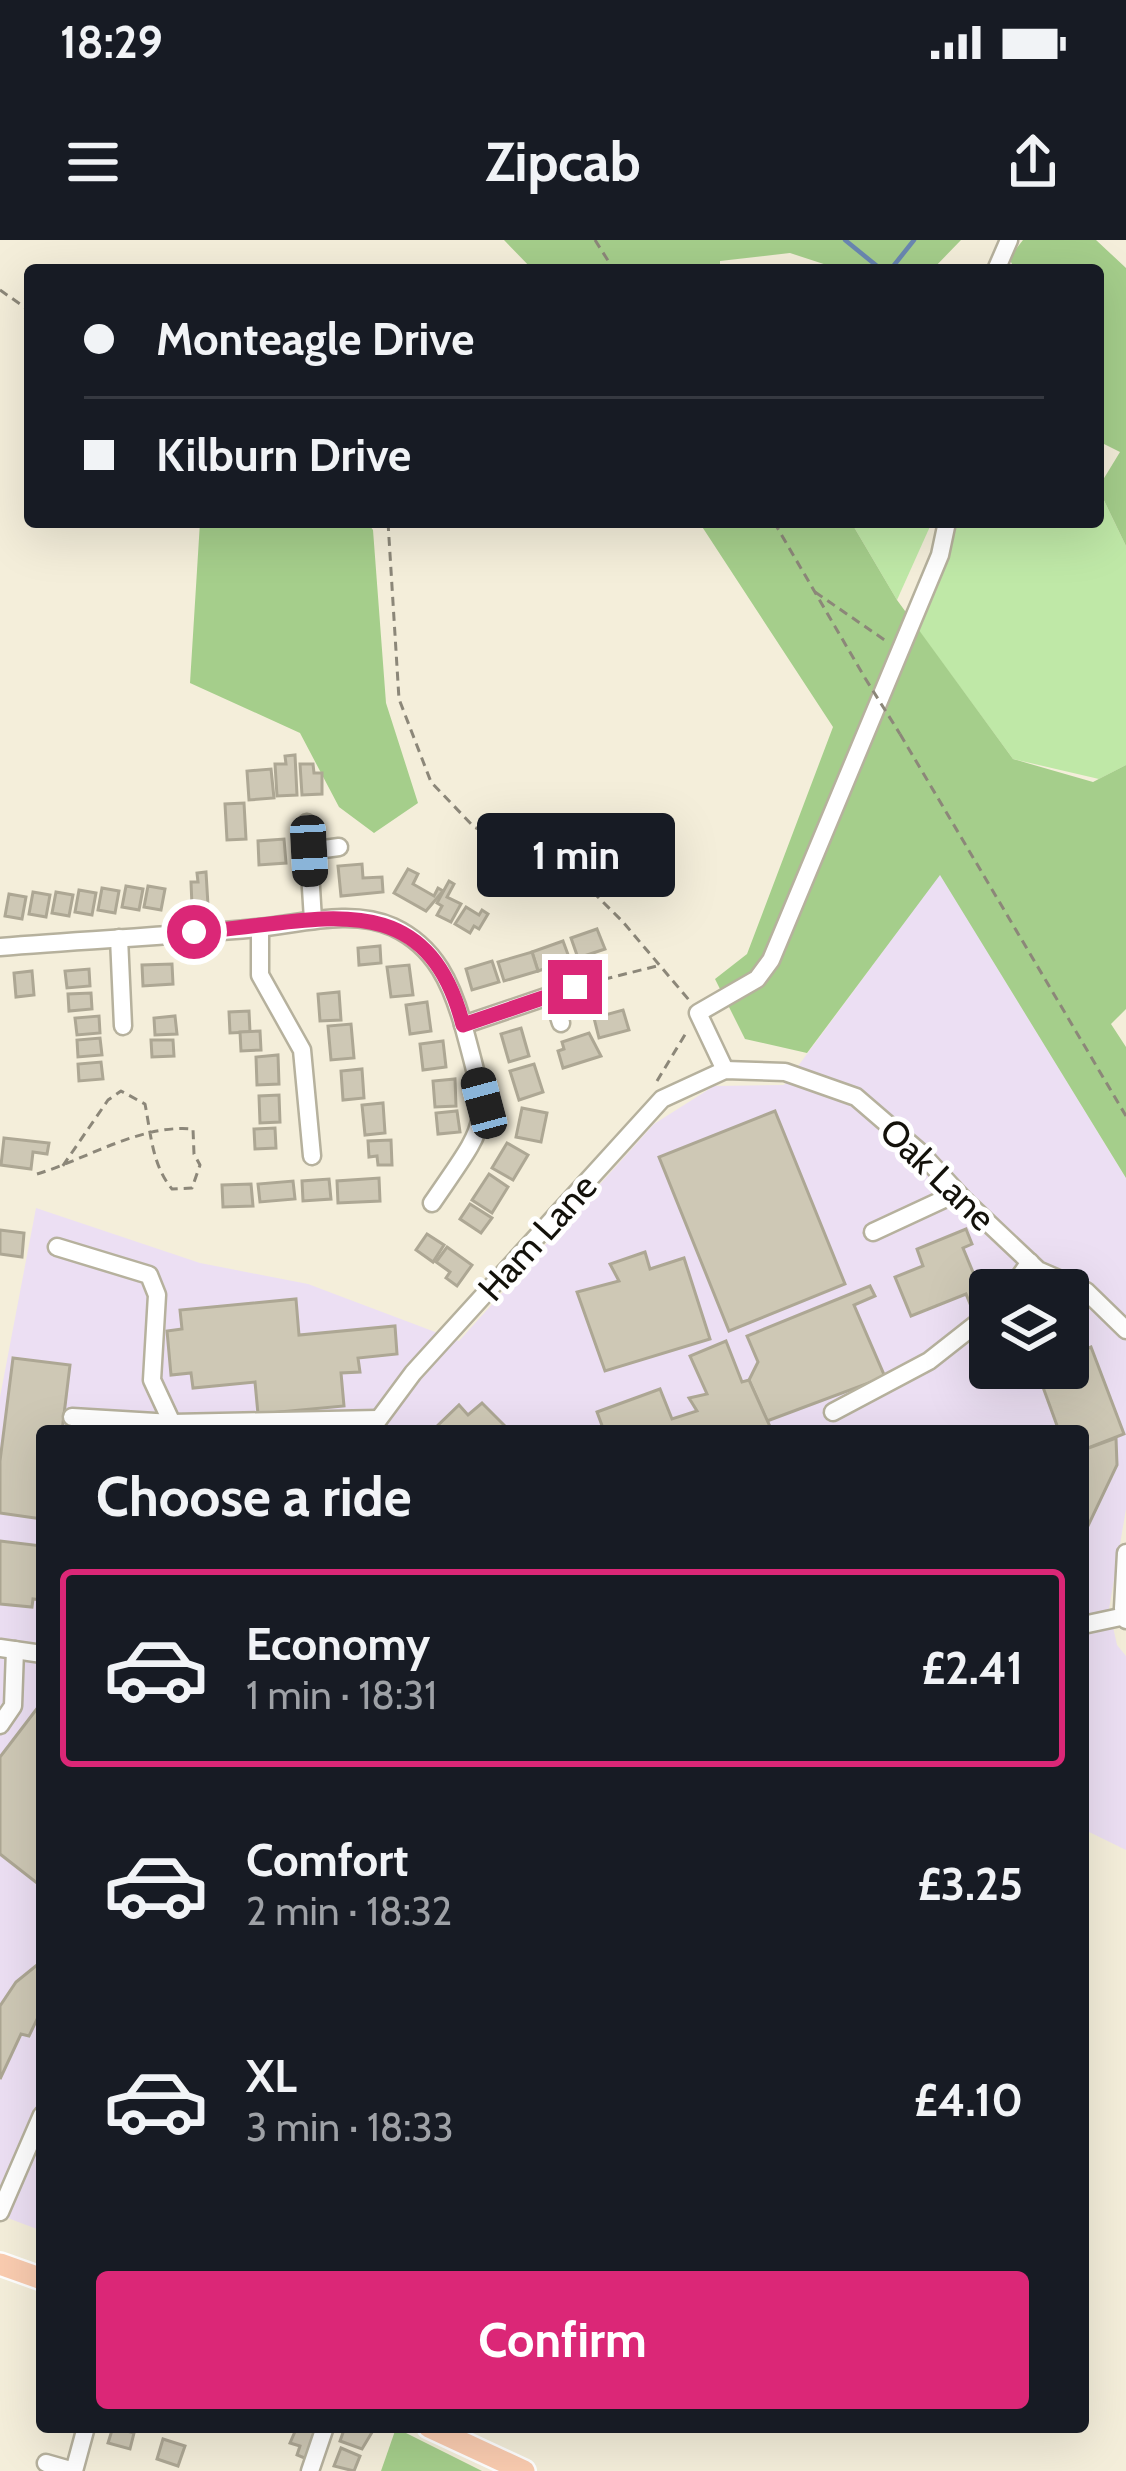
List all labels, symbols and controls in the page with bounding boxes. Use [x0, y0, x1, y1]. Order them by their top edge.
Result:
text: 18:29 [60, 15, 163, 69]
icon: menu [60, 129, 126, 195]
text: Zipcab [485, 129, 641, 195]
icon: share [1000, 129, 1066, 195]
text: Monteagle Drive [156, 312, 474, 366]
text: Kilburn Drive [156, 428, 411, 482]
callout: 1 min [476, 813, 674, 897]
car [289, 814, 329, 888]
text: 1 min [532, 831, 620, 879]
route start [167, 905, 221, 959]
route end [548, 960, 602, 1014]
car [457, 1064, 511, 1142]
street label: Oak Lane [871, 1109, 1005, 1239]
street label: Ham Lane [468, 1164, 606, 1310]
map controls [969, 1269, 1089, 1389]
button: layers [969, 1269, 1089, 1389]
text: Choose a ride [96, 1464, 411, 1530]
icon: car [102, 1614, 210, 1722]
text: Economy [246, 1617, 430, 1671]
text: £2.41 [922, 1641, 1023, 1695]
text: 1 min · 18:31 [246, 1671, 437, 1719]
icon: car [102, 1830, 210, 1938]
text: Comfort [246, 1833, 409, 1887]
text: £3.25 [917, 1857, 1023, 1911]
text: 2 min · 18:32 [246, 1887, 452, 1935]
icon: car [102, 2046, 210, 2154]
text: XL [246, 2049, 297, 2103]
text: £4.10 [914, 2073, 1023, 2127]
text: 3 min · 18:33 [246, 2103, 454, 2151]
button: Confirm [96, 2271, 1029, 2409]

